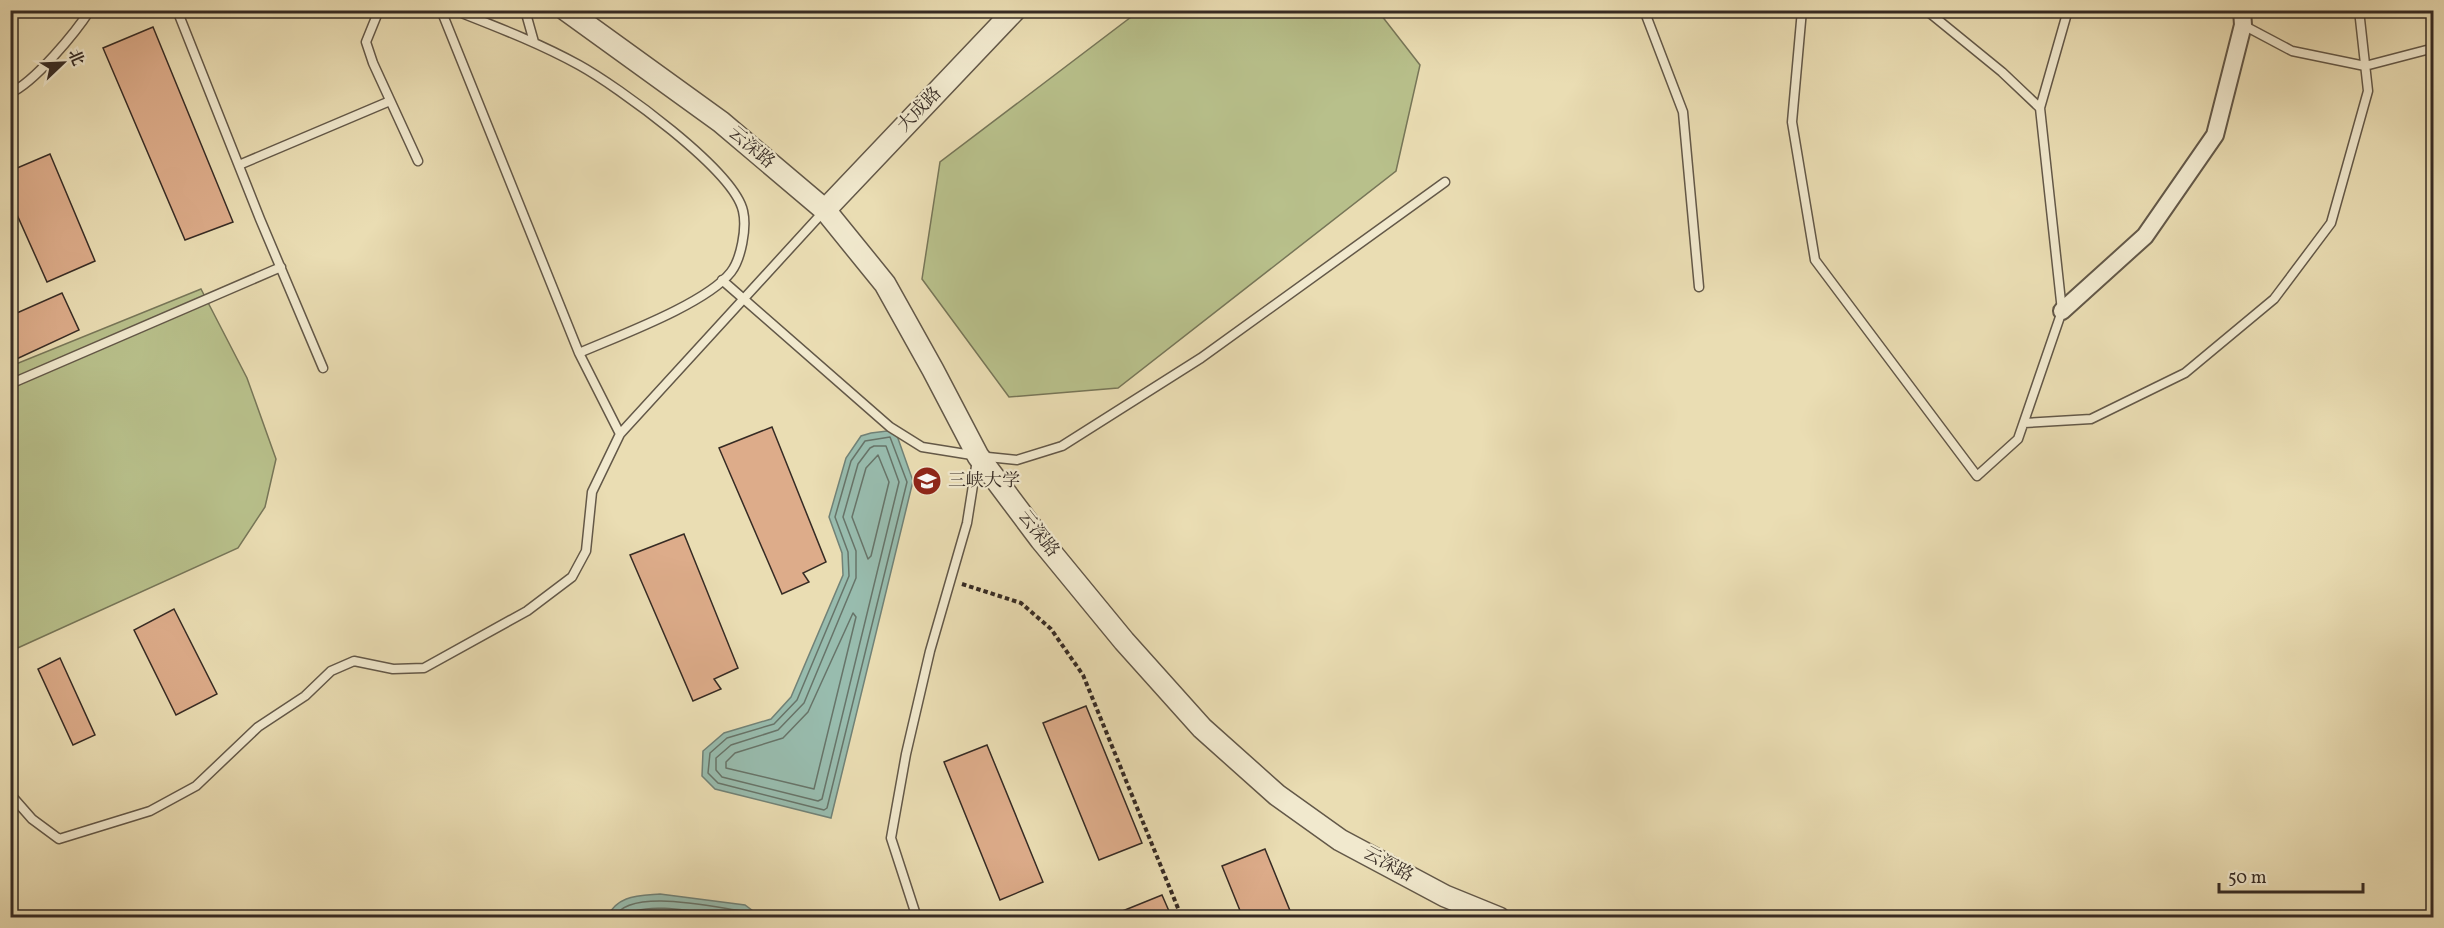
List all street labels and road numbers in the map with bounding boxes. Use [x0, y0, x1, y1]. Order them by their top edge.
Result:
street label: 大成路 [892, 82, 948, 138]
street label: 云深路 [722, 121, 780, 175]
street label: 云深路 [1012, 505, 1064, 563]
street label: 云深路 [1358, 841, 1418, 889]

